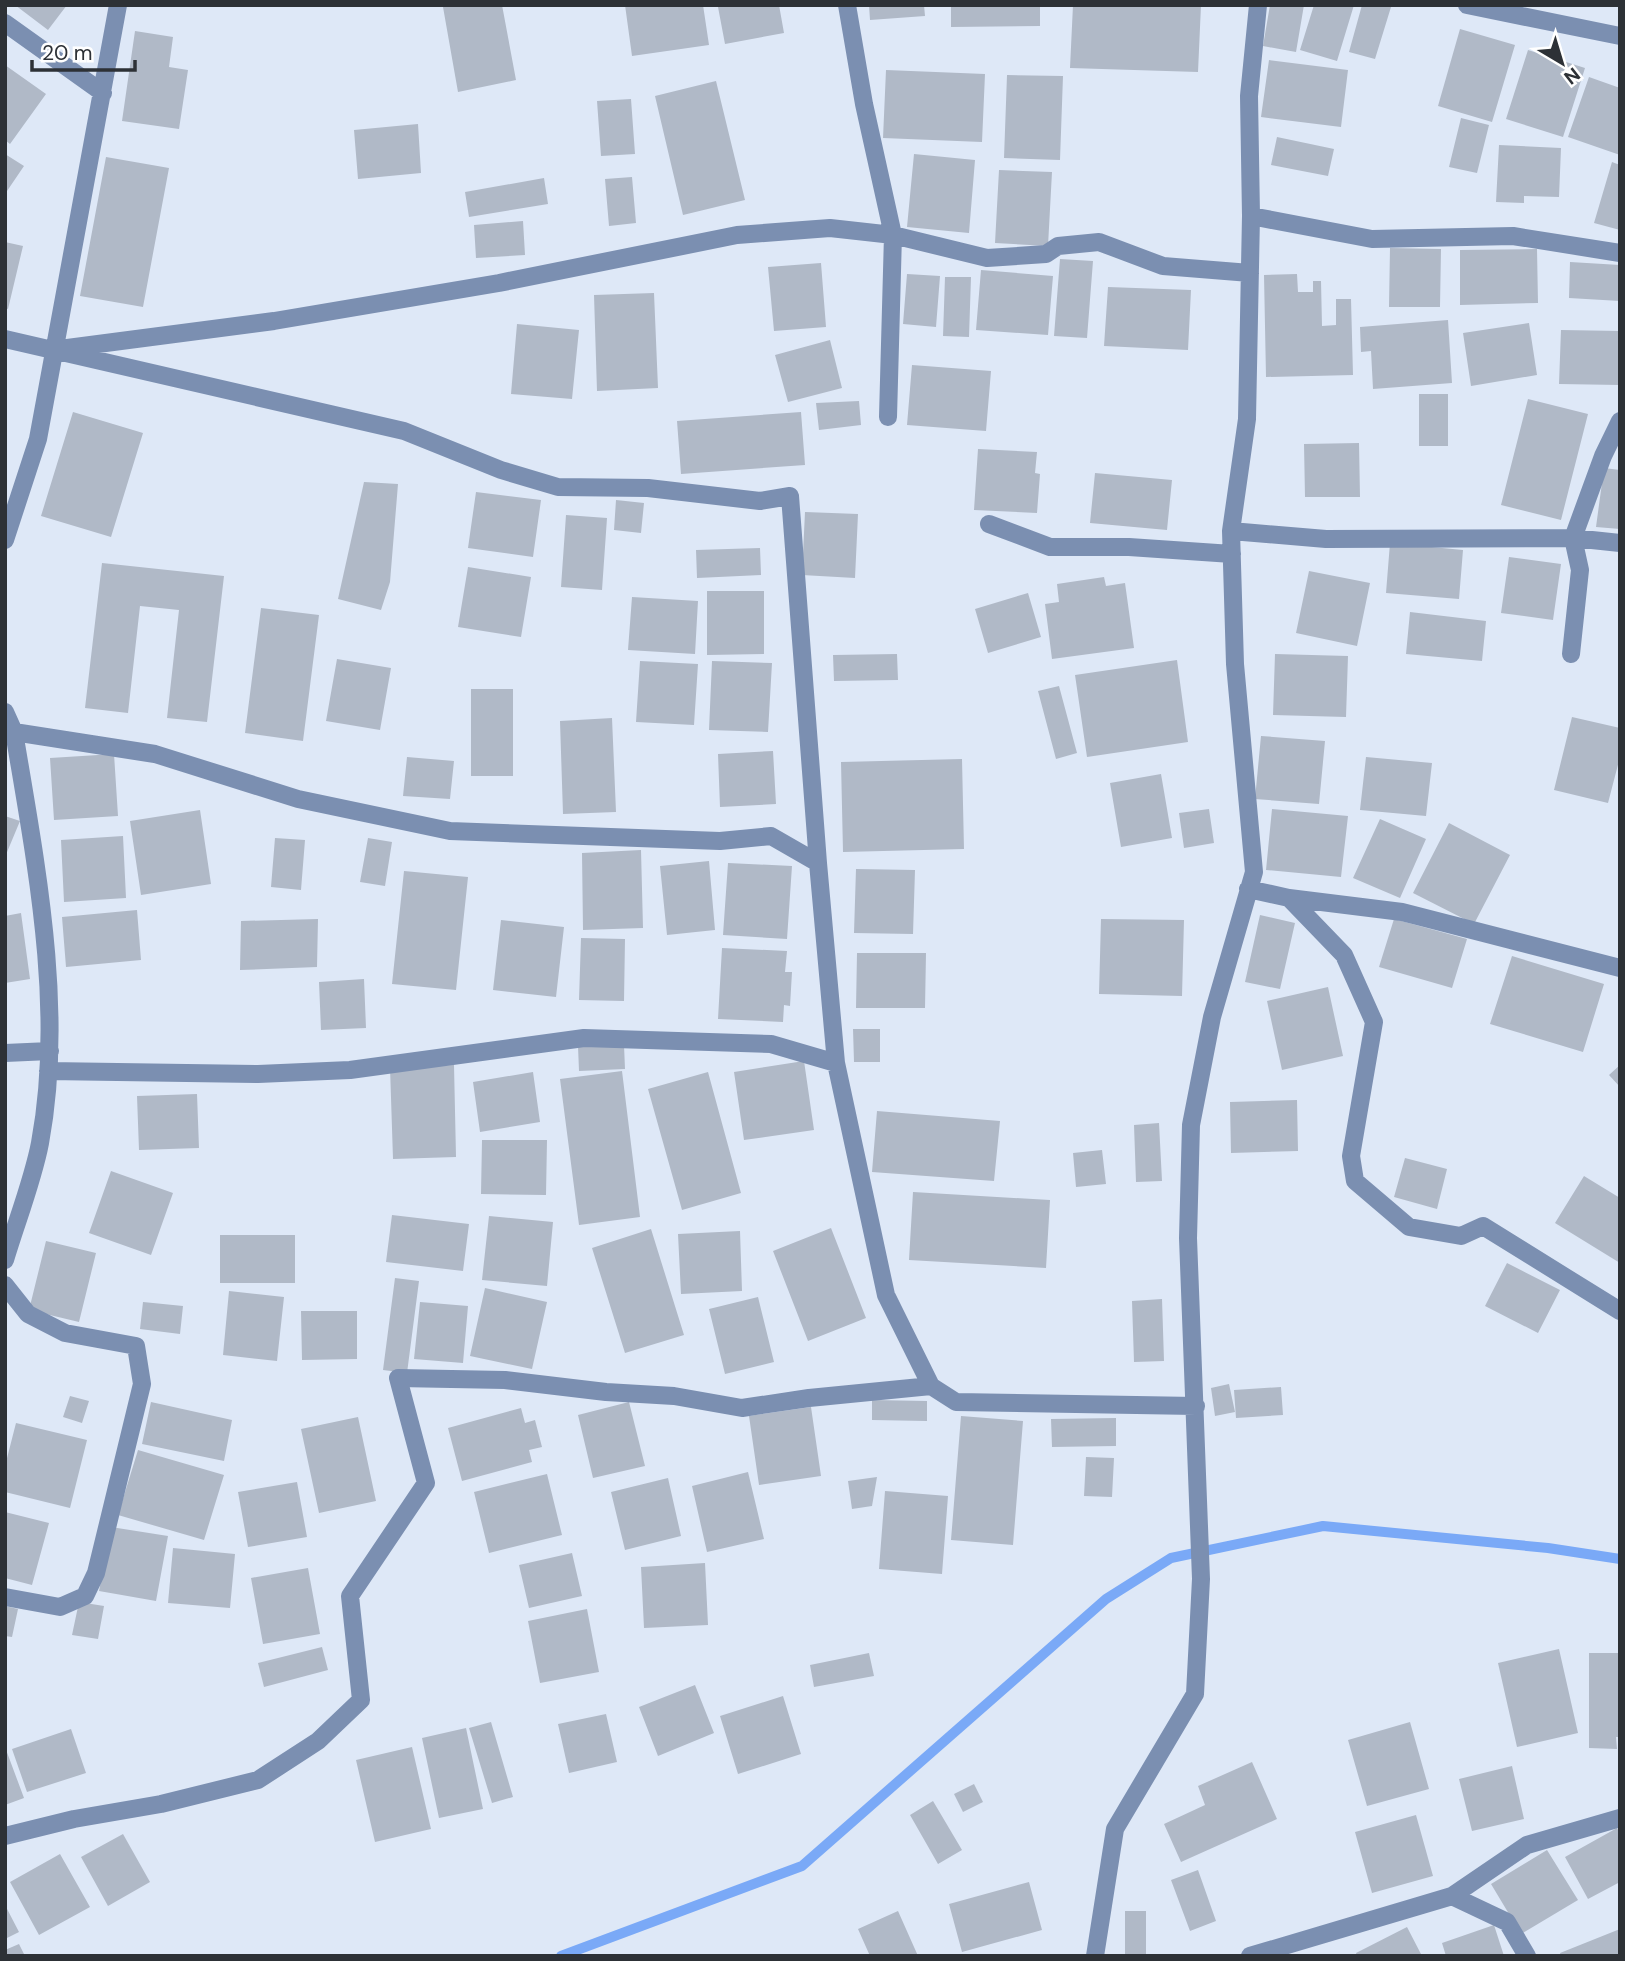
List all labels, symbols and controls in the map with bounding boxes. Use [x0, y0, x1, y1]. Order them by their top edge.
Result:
scale bar [32, 28, 135, 72]
north arrow [1527, 28, 1597, 98]
text: 20 m [42, 39, 93, 67]
text: N [1559, 62, 1585, 90]

